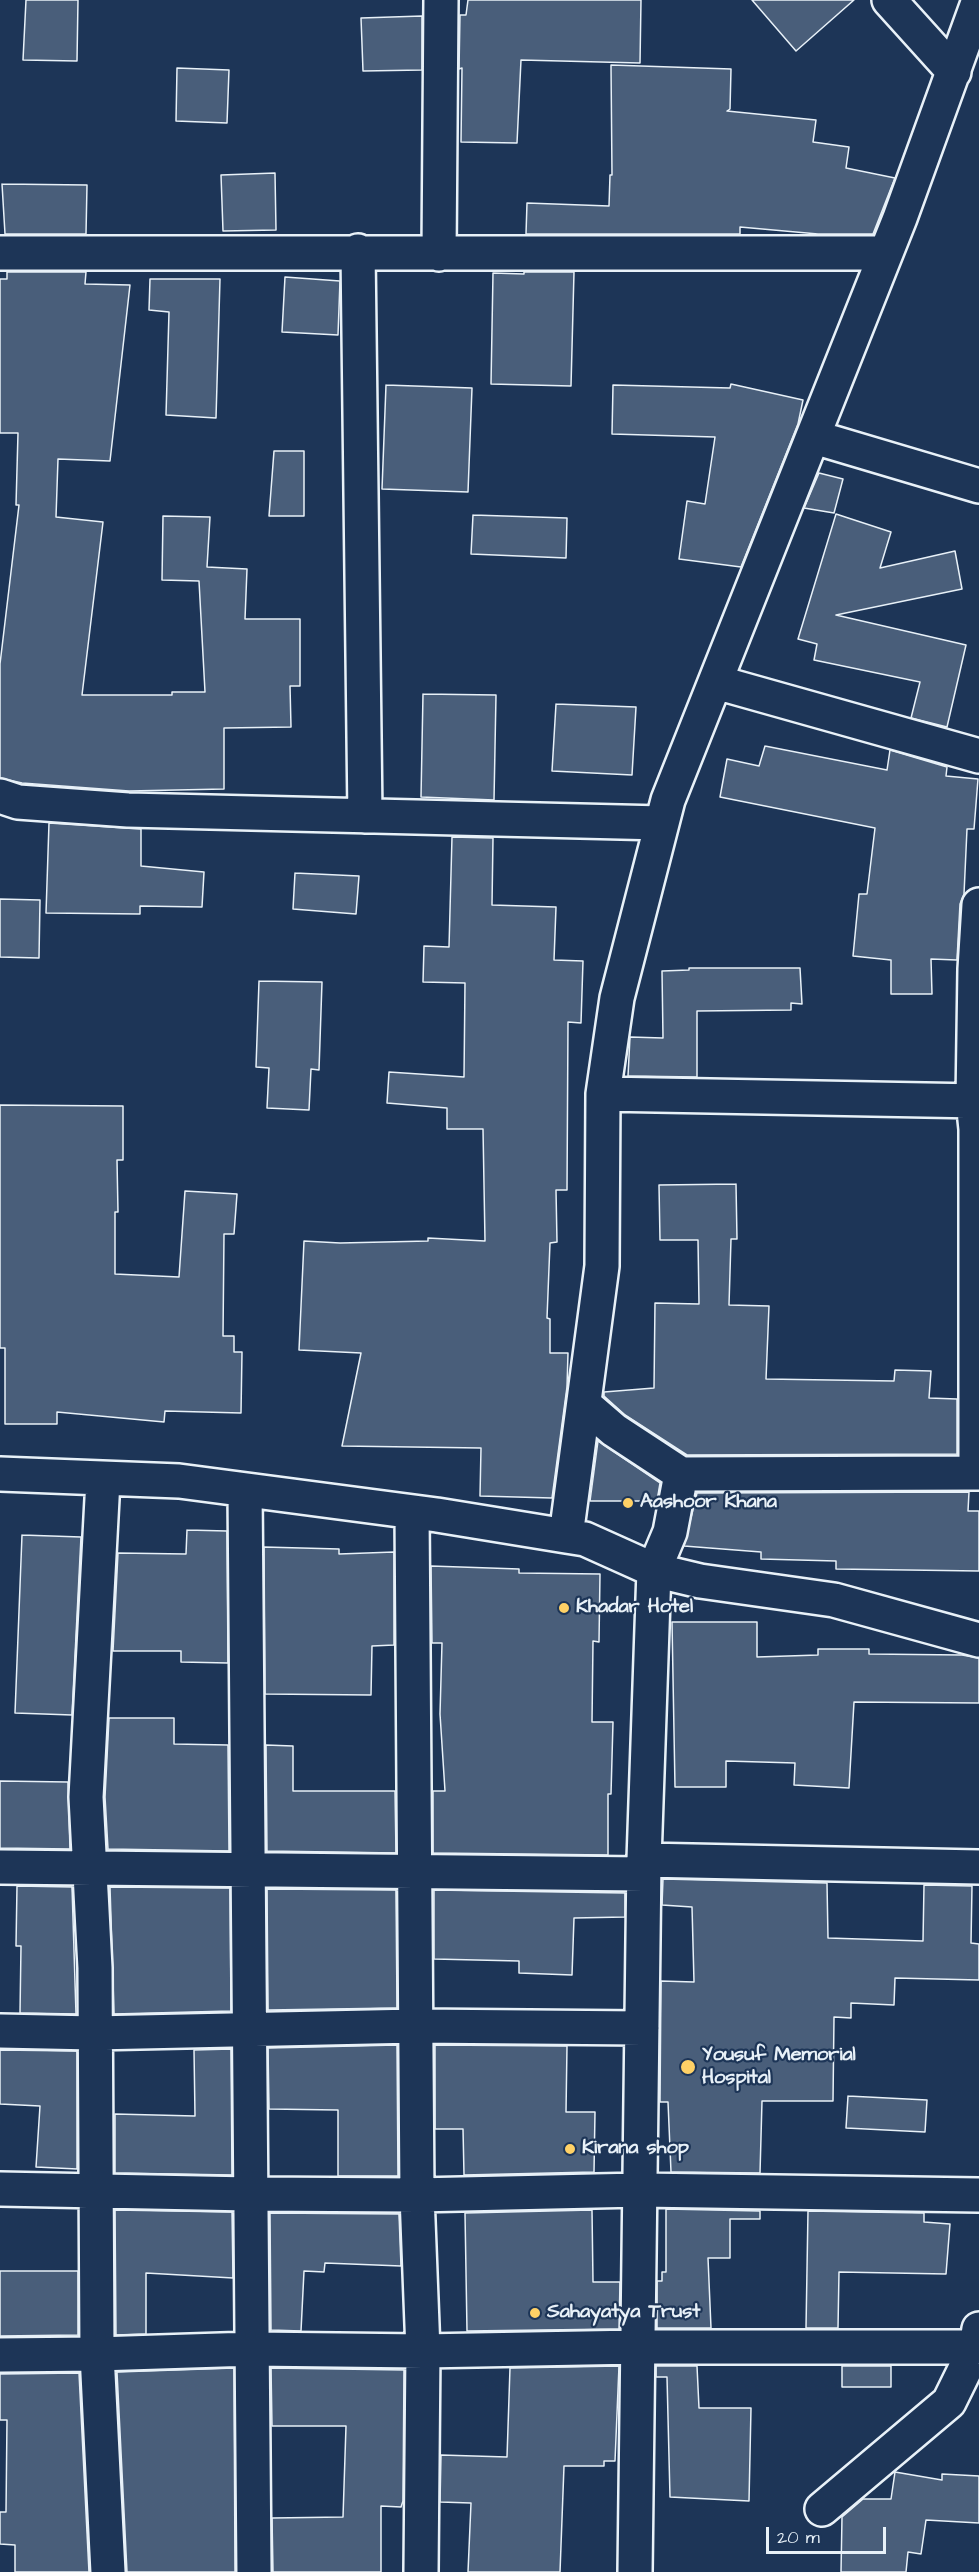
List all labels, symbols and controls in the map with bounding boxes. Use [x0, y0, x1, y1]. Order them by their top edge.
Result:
place label: Aashoor Khana [640, 1491, 777, 1515]
marker: Aashoor Khana [621, 1496, 635, 1510]
place label: Khadar Hotel [576, 1596, 693, 1620]
marker: Khadar Hotel [557, 1601, 571, 1615]
place label: Yousuf Memorial Hospital [702, 2044, 856, 2091]
marker: Yousuf Memorial Hospital [679, 2058, 697, 2076]
place label: Kirana shop [582, 2137, 689, 2161]
marker: Kirana shop [563, 2142, 577, 2156]
place label: Sahayatya Trust [547, 2301, 700, 2325]
marker: Sahayatya Trust [528, 2306, 542, 2320]
scale bar [769, 2515, 889, 2553]
text: 20 m [777, 2525, 820, 2550]

